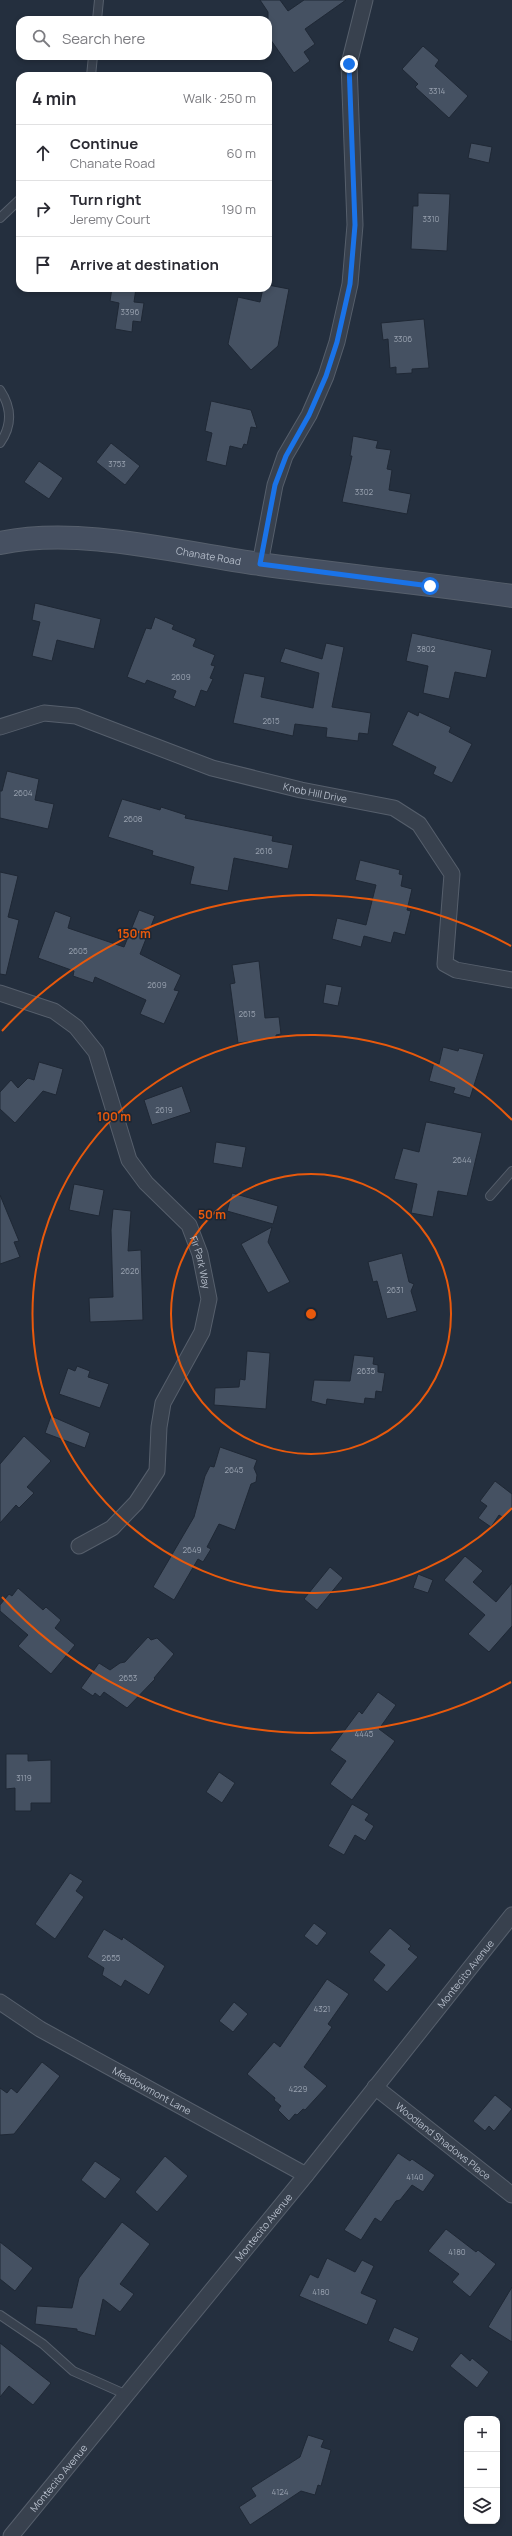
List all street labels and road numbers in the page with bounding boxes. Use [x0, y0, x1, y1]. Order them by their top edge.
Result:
street label: Chanate Road [175, 543, 242, 568]
street label: Knob Hill Drive [282, 779, 349, 806]
street label: Fir Park Way [187, 1234, 214, 1291]
street label: Montecito Avenue [434, 1936, 497, 2011]
street label: Meadowmont Lane [110, 2063, 194, 2118]
street label: Woodland Shadows Place [393, 2099, 494, 2183]
street label: Montecito Avenue [232, 2190, 295, 2264]
street label: Montecito Avenue [27, 2441, 90, 2515]

